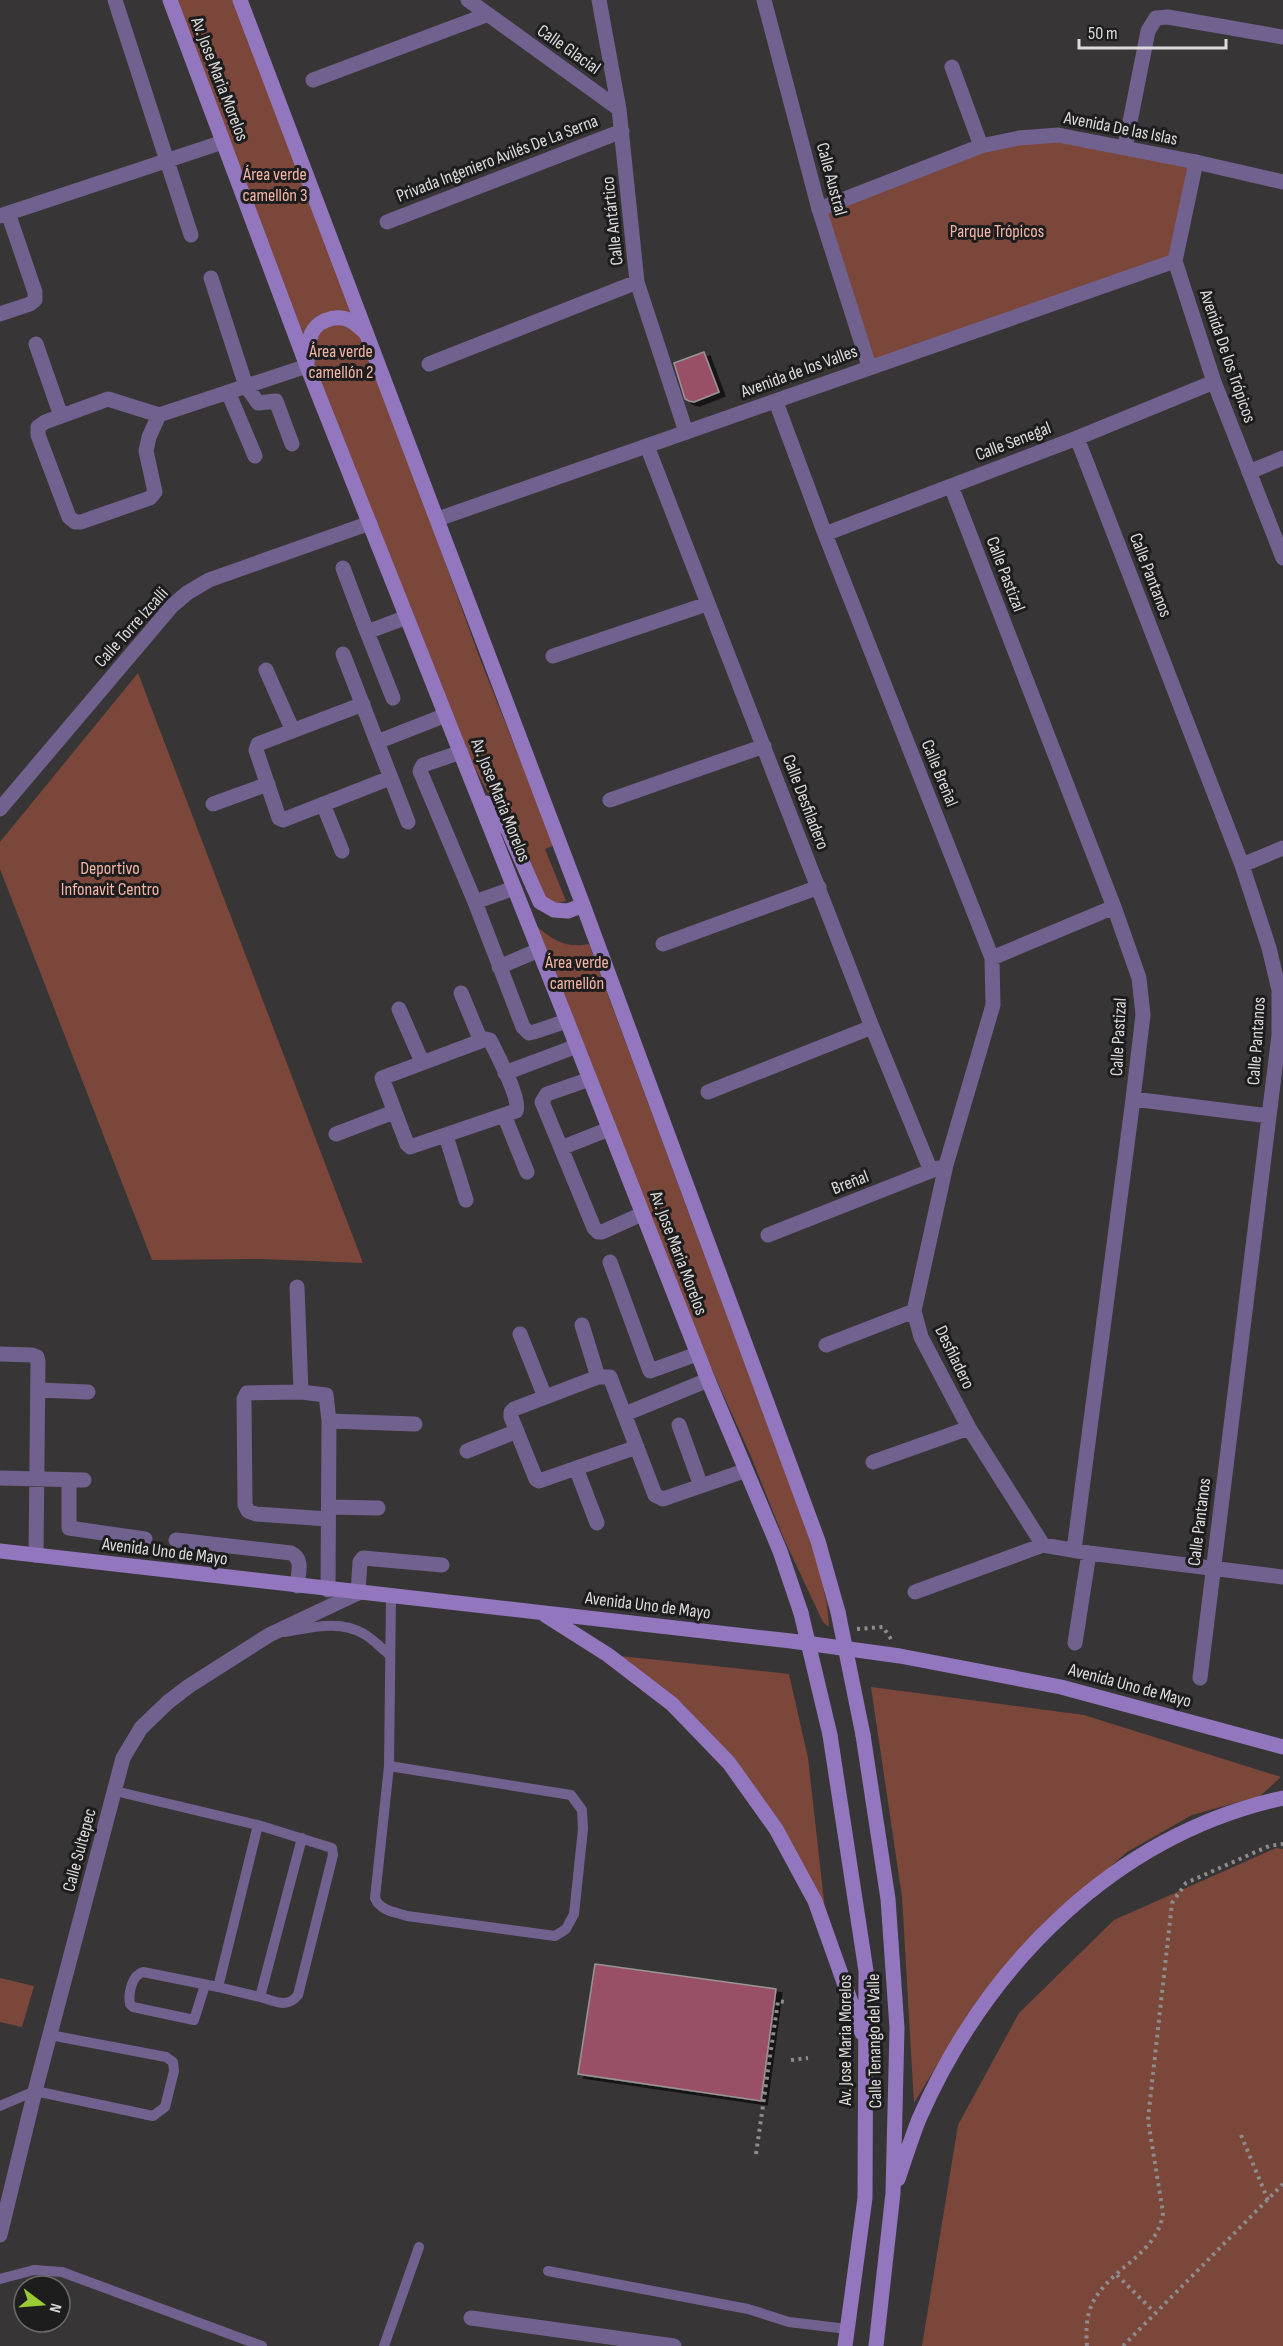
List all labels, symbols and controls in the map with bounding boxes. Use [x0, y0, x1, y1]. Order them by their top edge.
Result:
scale bar [1079, 12, 1226, 50]
street label: Av. Jose Maria Morelos [186, 13, 253, 144]
street label: Calle Glacial [533, 20, 604, 79]
text: 50 m [1088, 23, 1118, 44]
street label: Avenida De las Islas [1061, 107, 1179, 150]
street label: Privada Ingeniero Avilés De La Serna [393, 110, 601, 207]
street label: Calle Austral [812, 140, 851, 218]
park label: Área verde camellón 3 [242, 164, 307, 206]
street label: Calle Antártico [597, 176, 628, 266]
park label: Parque Trópicos [950, 221, 1044, 242]
street label: Avenida De los Trópicos [1195, 286, 1260, 425]
park label: Área verde camellón 2 [308, 341, 373, 383]
street label: Avenida de los Valles [737, 341, 860, 403]
street label: Calle Senegal [972, 417, 1054, 465]
street label: Calle Pantanos [1125, 530, 1176, 620]
street label: Calle Pastizal [982, 534, 1029, 615]
street label: Calle Torre Izcalli [90, 583, 173, 672]
street label: Av. Jose Maria Morelos [466, 735, 535, 865]
street label: Calle Breñal [917, 737, 962, 810]
street label: Calle Desfiladero [778, 752, 833, 853]
park label: Deportivo Infonavit Centro [61, 858, 159, 900]
park label: Área verde camellón [544, 952, 609, 994]
street label: Calle Pantanos [1243, 996, 1270, 1086]
street label: Calle Pastizal [1106, 997, 1131, 1077]
street label: Breñal [829, 1166, 872, 1199]
street label: Av. Jose Maria Morelos [645, 1187, 712, 1318]
street label: Desfiladero [930, 1322, 979, 1392]
street label: Calle Pantanos [1184, 1477, 1215, 1567]
street label: Avenida Uno de Mayo [100, 1533, 229, 1570]
street label: Avenida Uno de Mayo [583, 1587, 712, 1624]
street label: Avenida Uno de Mayo [1065, 1659, 1194, 1712]
street label: Calle Sultepec [58, 1806, 101, 1894]
street label: Calle Tenango del Valle [863, 1973, 886, 2108]
street label: Av. Jose Maria Morelos [835, 1975, 856, 2106]
north arrow [12, 2274, 72, 2334]
text: N [45, 2301, 65, 2314]

